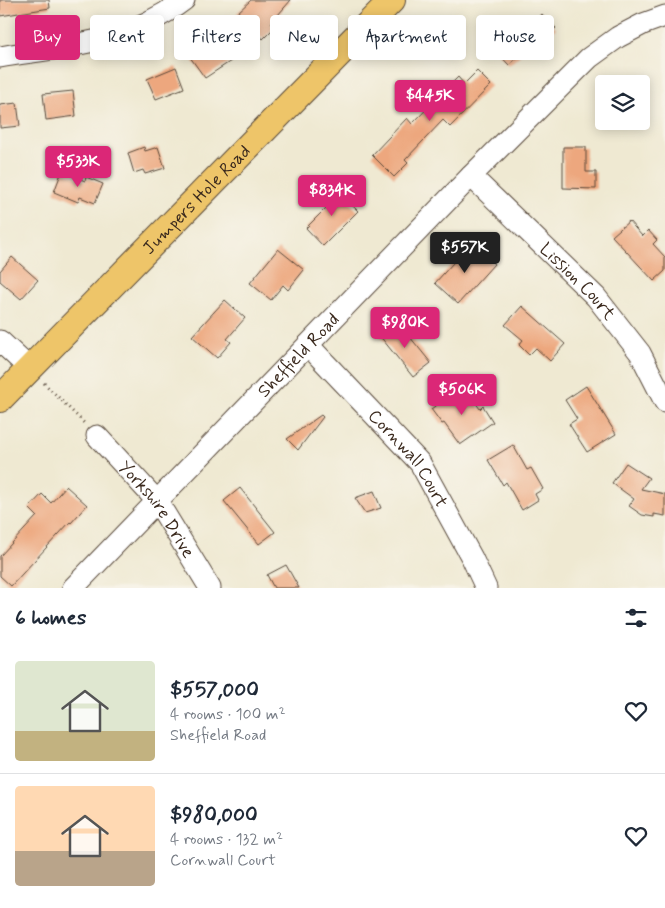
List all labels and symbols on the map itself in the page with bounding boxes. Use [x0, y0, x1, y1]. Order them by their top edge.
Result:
pin: $445K [395, 80, 465, 122]
street label: Jumpers Hole Road [138, 140, 256, 260]
pin: $533K [43, 146, 113, 188]
pin: $834K [297, 174, 367, 217]
pin: $557K [430, 232, 500, 274]
street label: Lission Court [534, 238, 621, 326]
pin: $980K [370, 306, 440, 349]
street label: Sheffield Road [253, 308, 345, 403]
pin: $506K [427, 374, 497, 416]
street label: Cornwall Court [362, 405, 453, 512]
street label: Yorkshire Drive [113, 456, 200, 563]

